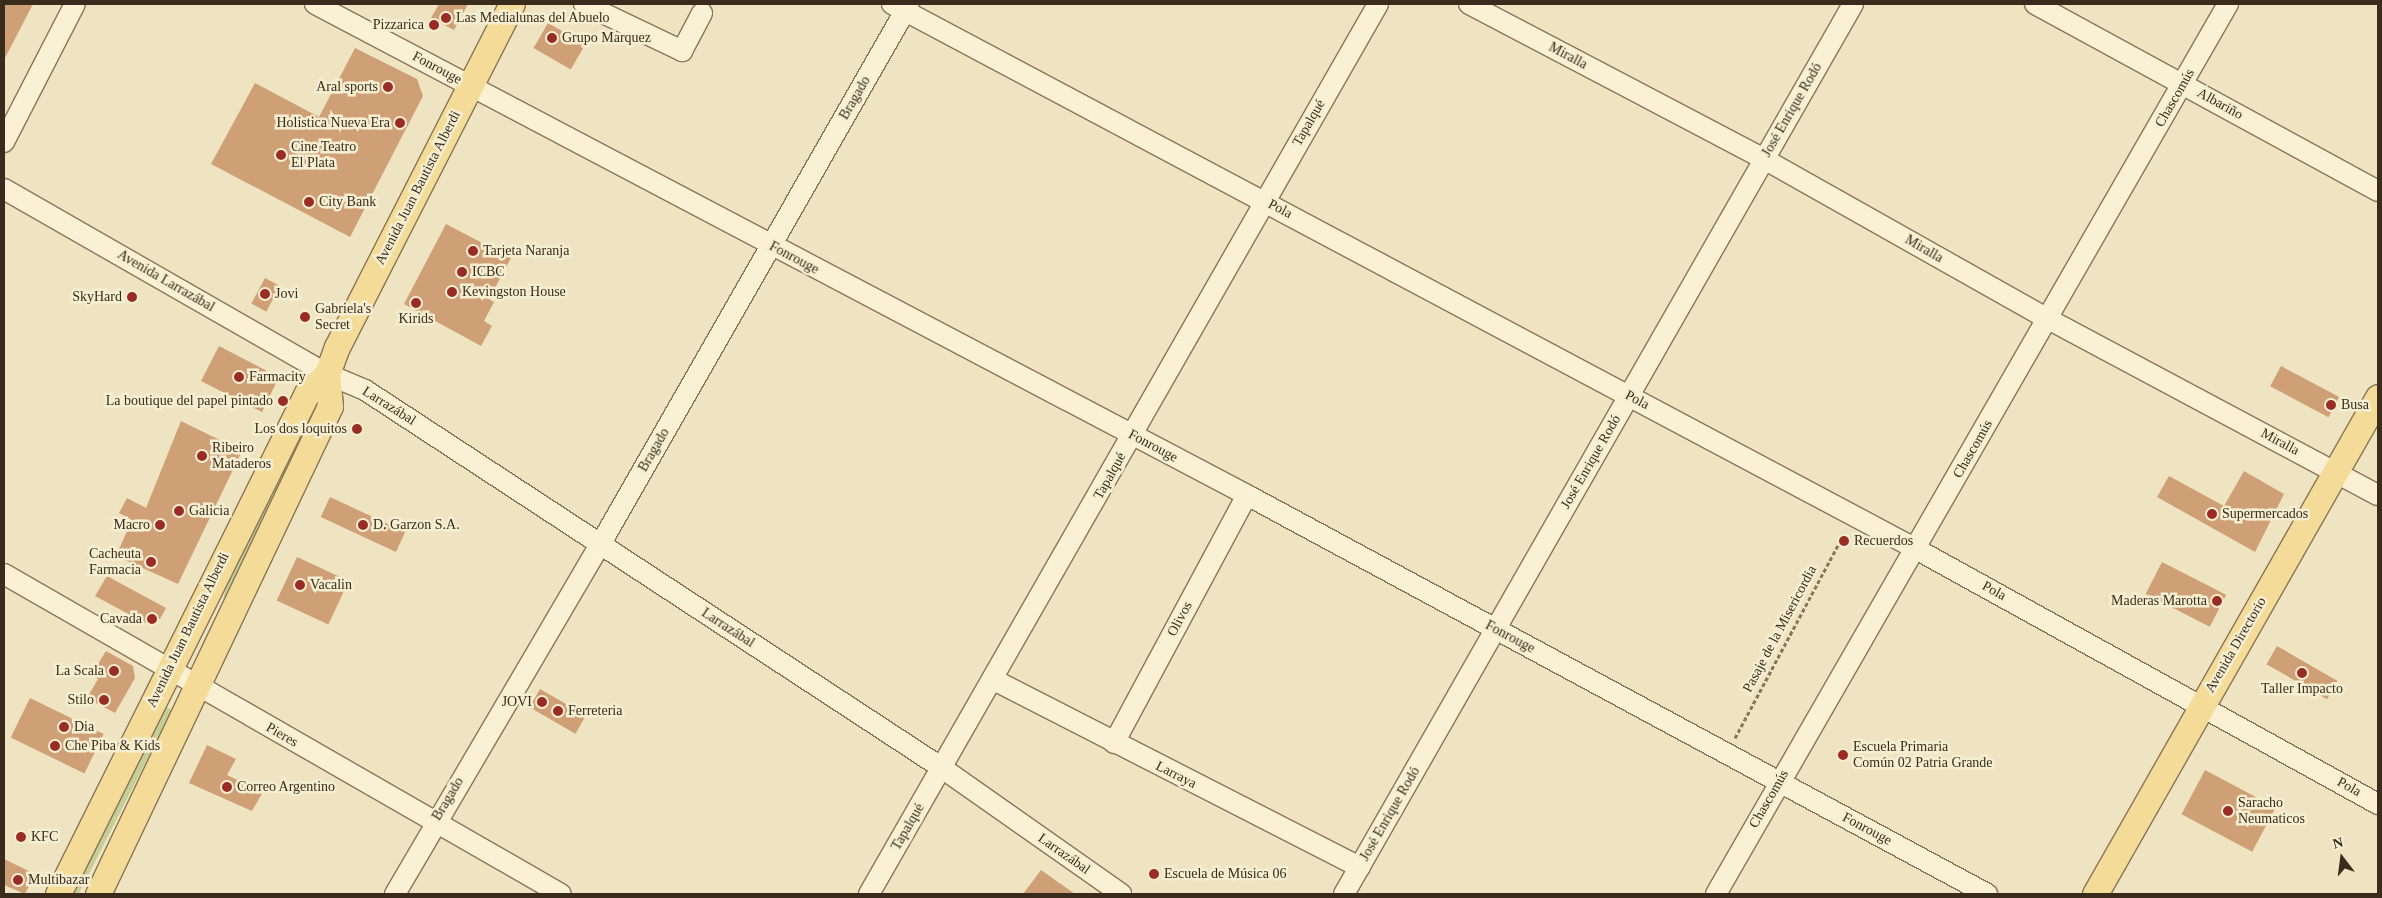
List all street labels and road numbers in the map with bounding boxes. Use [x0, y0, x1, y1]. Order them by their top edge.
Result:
street label: Miralla [1546, 39, 1590, 73]
street label: Fonrouge [409, 48, 465, 88]
street label: José Enrique Rodó [1758, 60, 1826, 160]
street label: Chascomús [2152, 66, 2198, 130]
street label: Bragado [836, 73, 874, 123]
street label: Albariño [2194, 85, 2246, 123]
street label: Tapalqué [1289, 97, 1329, 149]
street label: Avenida Juan Bautista Alberdi [372, 108, 464, 268]
street label: Pola [1265, 196, 1295, 222]
street label: Miralla [1902, 231, 1946, 267]
street label: Fonrouge [766, 238, 822, 278]
street label: Avenida Larrazábal [114, 246, 218, 316]
street label: Larrazábal [359, 383, 419, 429]
street label: Pola [1622, 387, 1652, 413]
street label: José Enrique Rodó [1557, 412, 1625, 512]
street label: Chascomús [1950, 417, 1996, 481]
street label: Bragado [635, 425, 673, 475]
street label: Miralla [2258, 425, 2302, 459]
street label: Fonrouge [1125, 426, 1181, 466]
street label: Tapalqué [1090, 450, 1130, 502]
street label: Avenida Juan Bautista Alberdi [143, 549, 233, 711]
street label: Pasaje de la Misericordia [1739, 563, 1821, 695]
street label: Pola [1979, 578, 2009, 604]
street label: Avenida Directorio [2202, 594, 2270, 696]
street label: Olivos [1164, 599, 1196, 639]
street label: Larrazábal [698, 605, 758, 651]
street label: Fonrouge [1482, 617, 1538, 657]
street label: Pieres [263, 719, 301, 751]
street label: Larraya [1153, 758, 1199, 792]
street label: José Enrique Rodó [1356, 764, 1424, 864]
street label: Chascomús [1746, 767, 1792, 831]
street label: Bragado [429, 774, 467, 824]
street label: Pola [2334, 774, 2364, 800]
street label: Tapalqué [888, 801, 928, 853]
street label: Fonrouge [1839, 809, 1895, 849]
street label: Larrazábal [1035, 830, 1093, 878]

